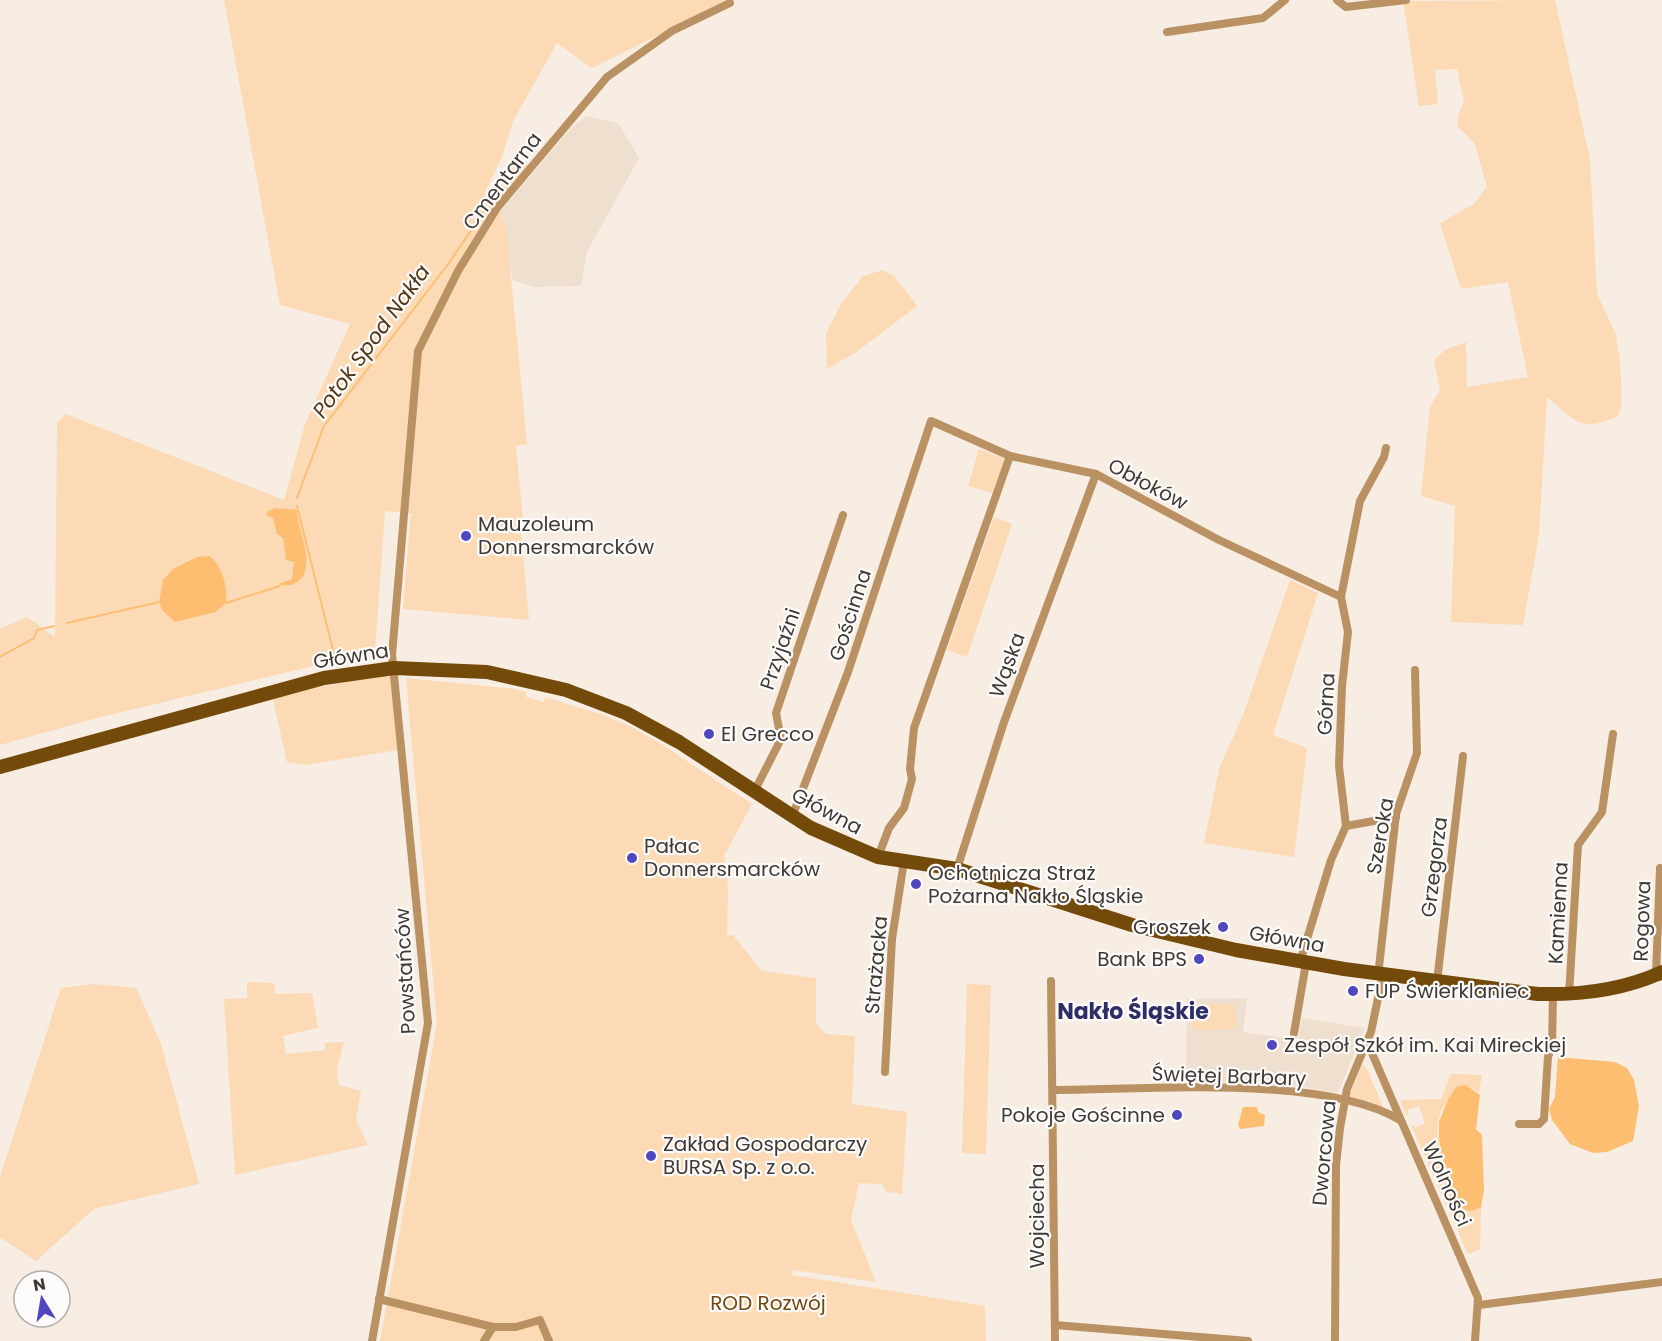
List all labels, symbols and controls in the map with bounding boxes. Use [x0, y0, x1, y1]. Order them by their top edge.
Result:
street label: Cmentarna [456, 126, 548, 236]
water label: Potok Spod Nakła [305, 258, 437, 424]
street label: Obłoków [1103, 451, 1193, 517]
place label: Mauzoleum Donnersmarcków [478, 510, 655, 561]
marker: Mauzoleum Donnersmarcków [459, 529, 473, 543]
street label: Gościnna [822, 566, 878, 664]
street label: Przyjaźni [753, 604, 807, 694]
street label: Wąska [982, 629, 1032, 701]
street label: Główna [311, 636, 391, 676]
street label: Górna [1310, 672, 1342, 736]
place label: El Grecco [721, 720, 814, 748]
marker: El Grecco [702, 727, 716, 741]
street label: Główna [787, 781, 867, 841]
street label: Szeroka [1359, 795, 1401, 877]
street label: Grzegorza [1414, 815, 1454, 919]
place label: Pałac Donnersmarcków [644, 832, 821, 883]
marker: Pałac Donnersmarcków [625, 851, 639, 865]
place label: Ochotnicza Straż Pożarna Nakło Śląskie [928, 859, 1143, 910]
street label: Kamienna [1541, 861, 1575, 965]
marker: Ochotnicza Straż Pożarna Nakło Śląskie [909, 877, 923, 891]
street label: Rogowa [1627, 880, 1657, 962]
street label: Powstańców [388, 907, 422, 1035]
place label: Groszek [1133, 913, 1212, 941]
street label: Strażacka [858, 915, 894, 1015]
street label: Główna [1247, 919, 1327, 959]
marker: Groszek [1216, 920, 1230, 934]
place label: Bank BPS [1097, 945, 1187, 973]
marker: Bank BPS [1192, 952, 1206, 966]
place label: FUP Świerklaniec [1365, 977, 1529, 1005]
marker: FUP Świerklaniec [1346, 984, 1360, 998]
district label: Nakło Śląskie [1057, 996, 1209, 1027]
place label: Zespół Szkół im. Kai Mireckiej [1284, 1031, 1566, 1059]
marker: Zespół Szkół im. Kai Mireckiej [1265, 1038, 1279, 1052]
street label: Świętej Barbary [1151, 1059, 1307, 1093]
street label: Dworcowa [1305, 1099, 1343, 1207]
place label: Pokoje Gościnne [1001, 1101, 1165, 1129]
marker: Pokoje Gościnne [1170, 1108, 1184, 1122]
place label: Zakład Gospodarczy BURSA Sp. z o.o. [663, 1130, 867, 1181]
street label: Wolności [1416, 1137, 1478, 1231]
marker: Zakład Gospodarczy BURSA Sp. z o.o. [644, 1149, 658, 1163]
street label: Wojciecha [1023, 1163, 1051, 1269]
north arrow [12, 1269, 72, 1329]
text: N [31, 1272, 47, 1297]
park label: ROD Rozwój [710, 1289, 826, 1317]

